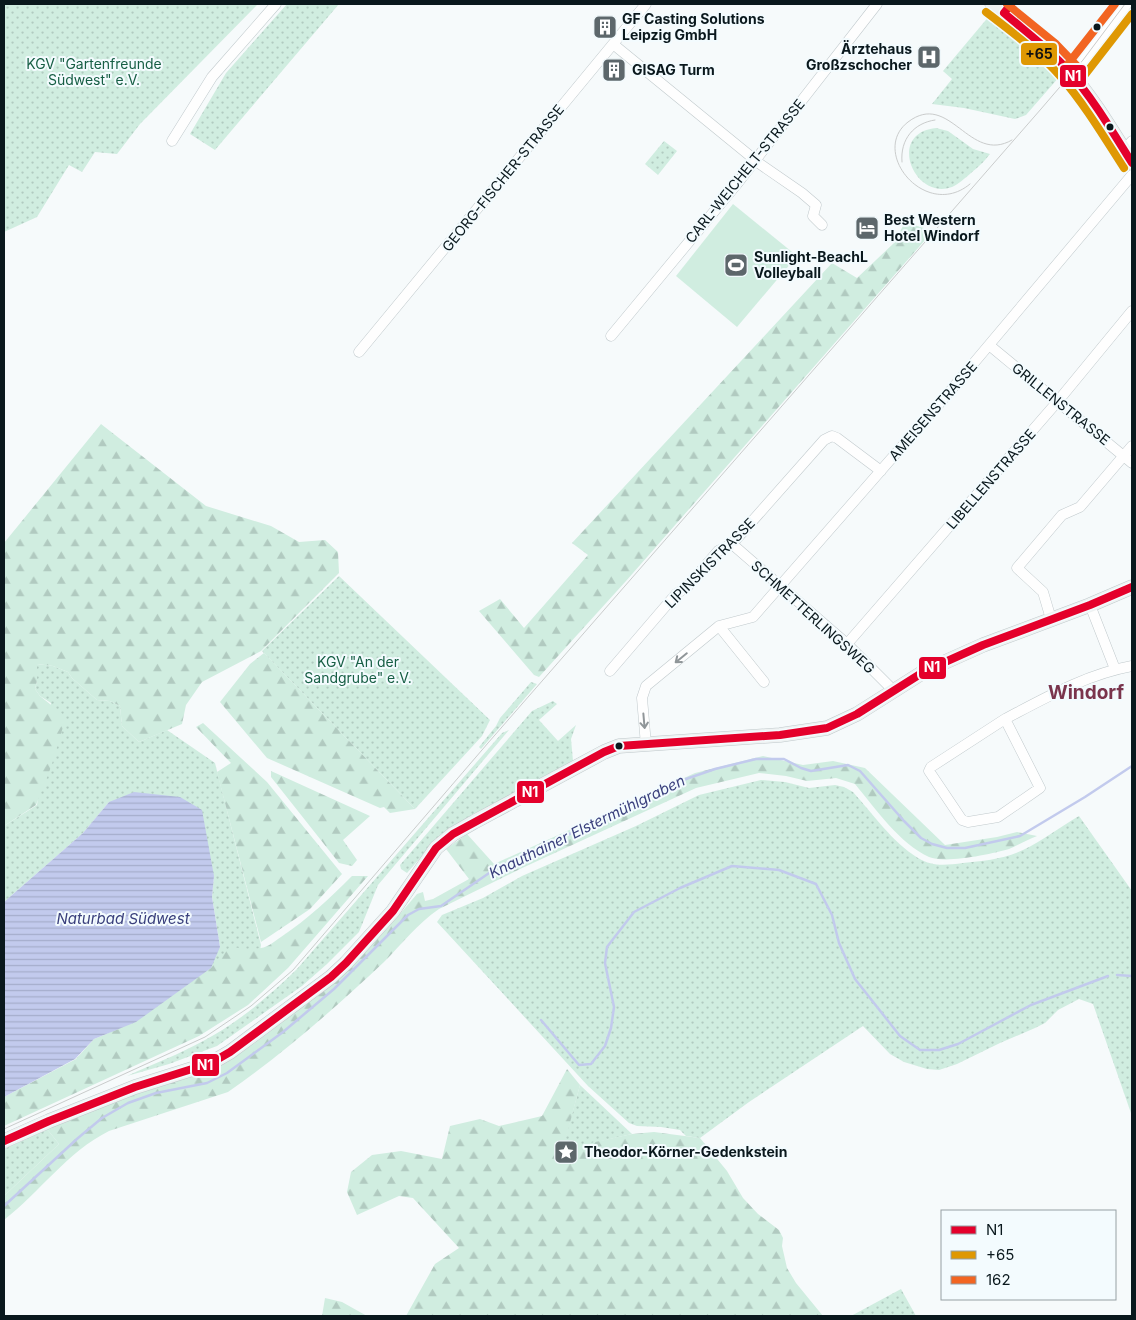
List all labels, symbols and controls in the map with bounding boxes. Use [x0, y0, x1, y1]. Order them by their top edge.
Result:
place label: GF Casting Solutions Leipzig GmbH [622, 10, 765, 43]
building icon: GF Casting Solutions Leipzig GmbH [592, 14, 618, 40]
unlabelled marker [1092, 22, 1102, 32]
place label: Ärztehaus Großzschocher [806, 40, 912, 73]
line badge: +65 [1020, 42, 1058, 66]
hospital icon: Ärztehaus Großzschocher [916, 44, 942, 70]
text: +65 [1025, 45, 1053, 62]
park label: KGV "Gartenfreunde Südwest" e.V. [26, 55, 162, 88]
building icon: GISAG Turm [601, 57, 627, 83]
place label: GISAG Turm [632, 61, 715, 78]
line badge: N1 [1059, 64, 1087, 88]
text: N1 [1065, 67, 1081, 84]
street label: CARL-WEICHELT-STRASSE [681, 95, 808, 246]
street label: GEORG-FISCHER-STRASSE [438, 101, 567, 255]
unlabelled marker [1105, 122, 1115, 132]
place label: Best Western Hotel Windorf [884, 211, 980, 244]
hotel icon: Best Western Hotel Windorf [854, 215, 880, 241]
place label: Sunlight-BeachL Volleyball [754, 248, 868, 281]
sports icon: Sunlight-BeachL Volleyball [723, 252, 749, 278]
street label: AMEISENSTRASSE [885, 358, 980, 464]
street label: GRILLENSTRASSE [1009, 359, 1114, 448]
street label: LIBELLENSTRASSE [943, 425, 1039, 532]
street label: LIPINSKISTRASSE [661, 514, 758, 611]
street label: SCHMETTERLINGSWEG [748, 557, 879, 677]
one-way arrow [675, 652, 688, 663]
park label: KGV "An der Sandgrube" e.V. [304, 653, 412, 686]
line badge: N1 [918, 656, 947, 680]
text: N1 [924, 658, 940, 675]
district label: Windorf [1048, 681, 1124, 704]
one-way arrow [639, 713, 649, 729]
unlabelled marker [614, 741, 624, 751]
water label: Knauthainer Elstermühlgraben [486, 771, 688, 882]
line badge: N1 [516, 780, 545, 804]
text: N1 [522, 783, 538, 800]
water label: Naturbad Südwest [56, 909, 191, 928]
line badge: N1 [191, 1053, 220, 1077]
text: N1 [197, 1056, 213, 1073]
place icon: Theodor-Körner-Gedenkstein [553, 1139, 579, 1165]
place label: Theodor-Körner-Gedenkstein [584, 1143, 787, 1160]
legend [941, 1210, 1116, 1300]
text: N1 [986, 1220, 1003, 1239]
text: +65 [986, 1245, 1014, 1264]
text: 162 [986, 1270, 1011, 1289]

